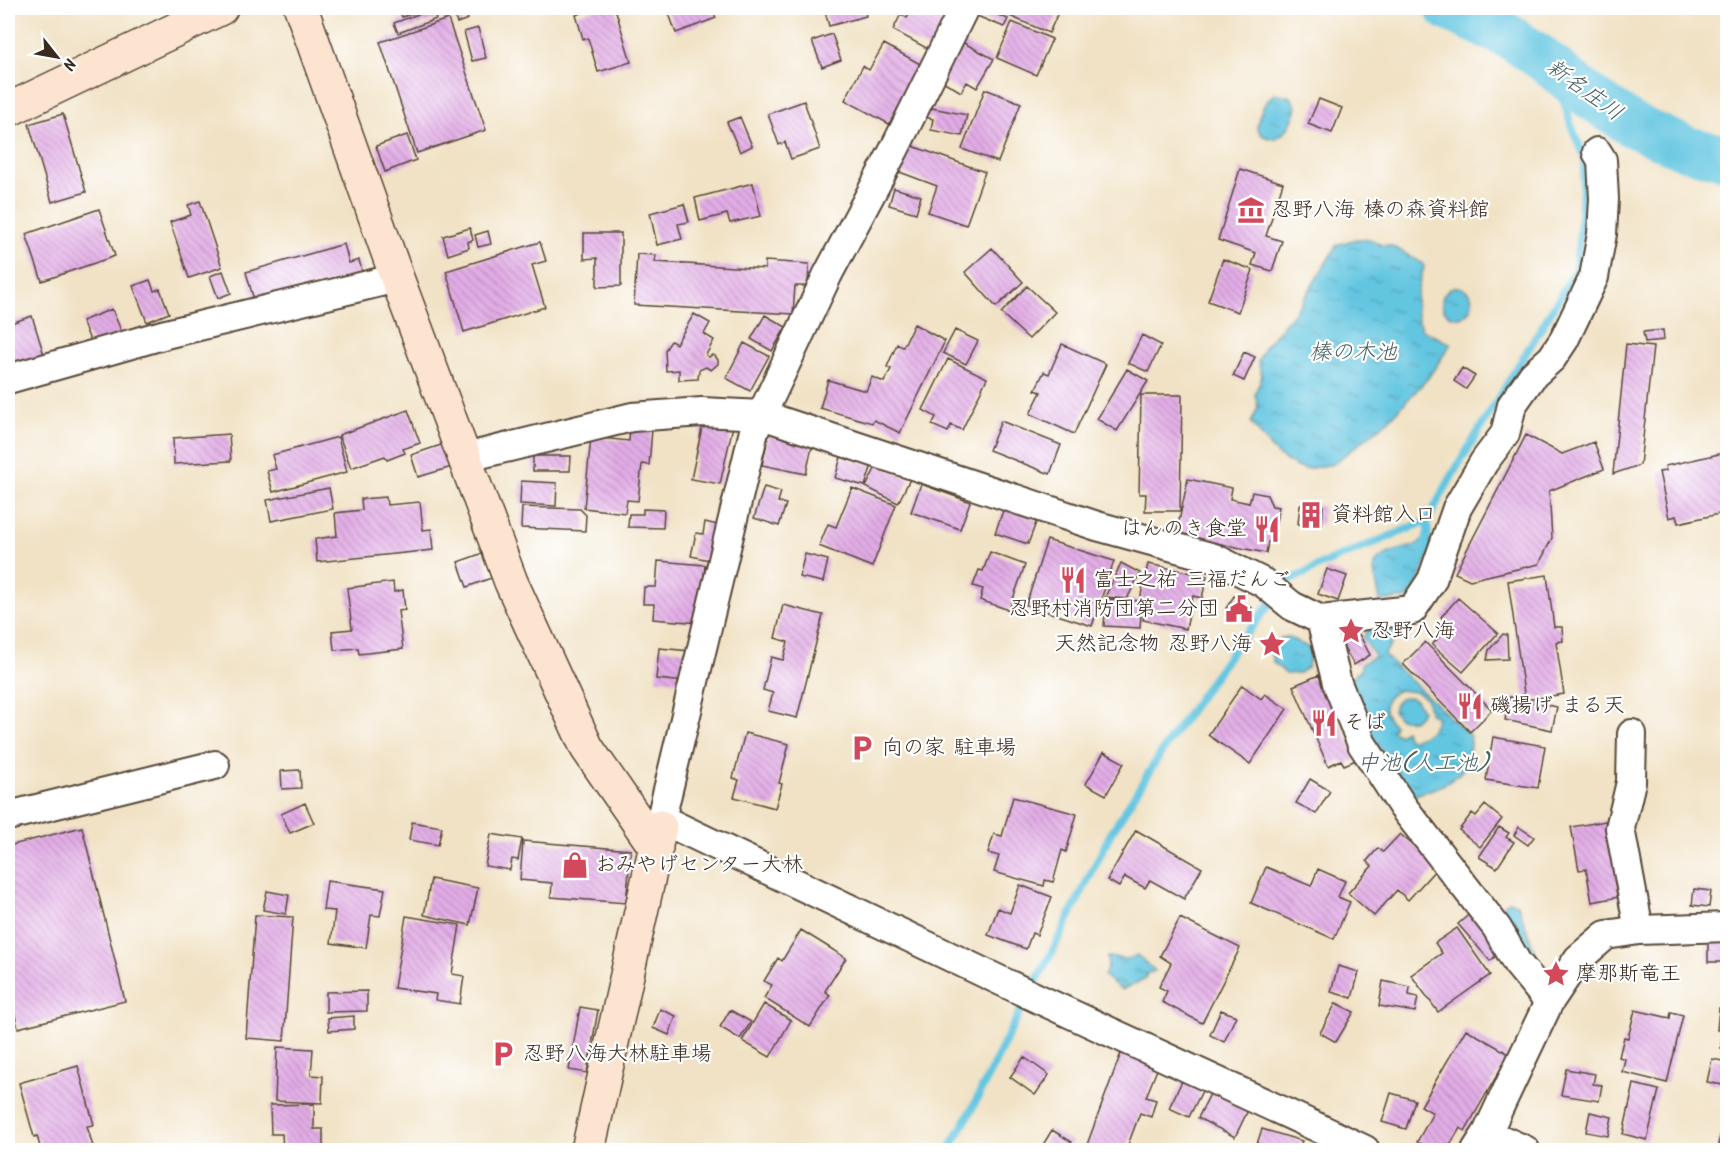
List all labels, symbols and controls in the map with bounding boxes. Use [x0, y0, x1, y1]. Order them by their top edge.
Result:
north arrow [27, 27, 87, 87]
water label: 新名庄川 [1538, 51, 1630, 131]
text: N [55, 53, 82, 75]
place label: 忍野八海 榛の森資料館 [1271, 194, 1489, 227]
museum icon: 忍野八海 榛の森資料館 [1236, 195, 1266, 225]
water label: 榛の木池 [1309, 336, 1398, 371]
place label: 資料館入口 [1331, 499, 1436, 532]
building icon: 資料館入口 [1296, 500, 1326, 530]
place label: はんのき食堂 [1121, 513, 1247, 546]
restaurant icon: はんのき食堂 [1252, 514, 1282, 544]
place label: 富士之祐 三福だんご [1093, 564, 1290, 597]
restaurant icon: 富士之祐 三福だんご [1058, 565, 1088, 595]
place label: 忍野村消防団第二分団 [1009, 593, 1219, 626]
public building icon: 忍野村消防団第二分団 [1224, 594, 1254, 624]
place label: 忍野八海 [1371, 615, 1455, 648]
place icon: 忍野八海 [1336, 616, 1366, 646]
place label: 天然記念物 忍野八海 [1055, 628, 1252, 661]
place icon: 天然記念物 忍野八海 [1257, 629, 1287, 659]
place label: 磯揚げ まる天 [1490, 690, 1624, 723]
restaurant icon: 磯揚げ まる天 [1455, 691, 1485, 721]
place label: そば [1344, 707, 1386, 740]
restaurant icon: そば [1309, 708, 1339, 738]
place label: 向の家 駐車場 [882, 732, 1016, 765]
parking icon: 向の家 駐車場 [847, 733, 877, 763]
water label: 中池(人工池) [1357, 747, 1492, 782]
place label: おみやげセンター大林 [595, 849, 803, 882]
shop icon: おみやげセンター大林 [560, 850, 590, 880]
place label: 摩那斯竜王 [1576, 958, 1681, 991]
place icon: 摩那斯竜王 [1541, 959, 1571, 989]
place label: 忍野八海大林駐車場 [523, 1038, 712, 1071]
parking icon: 忍野八海大林駐車場 [488, 1039, 518, 1069]

